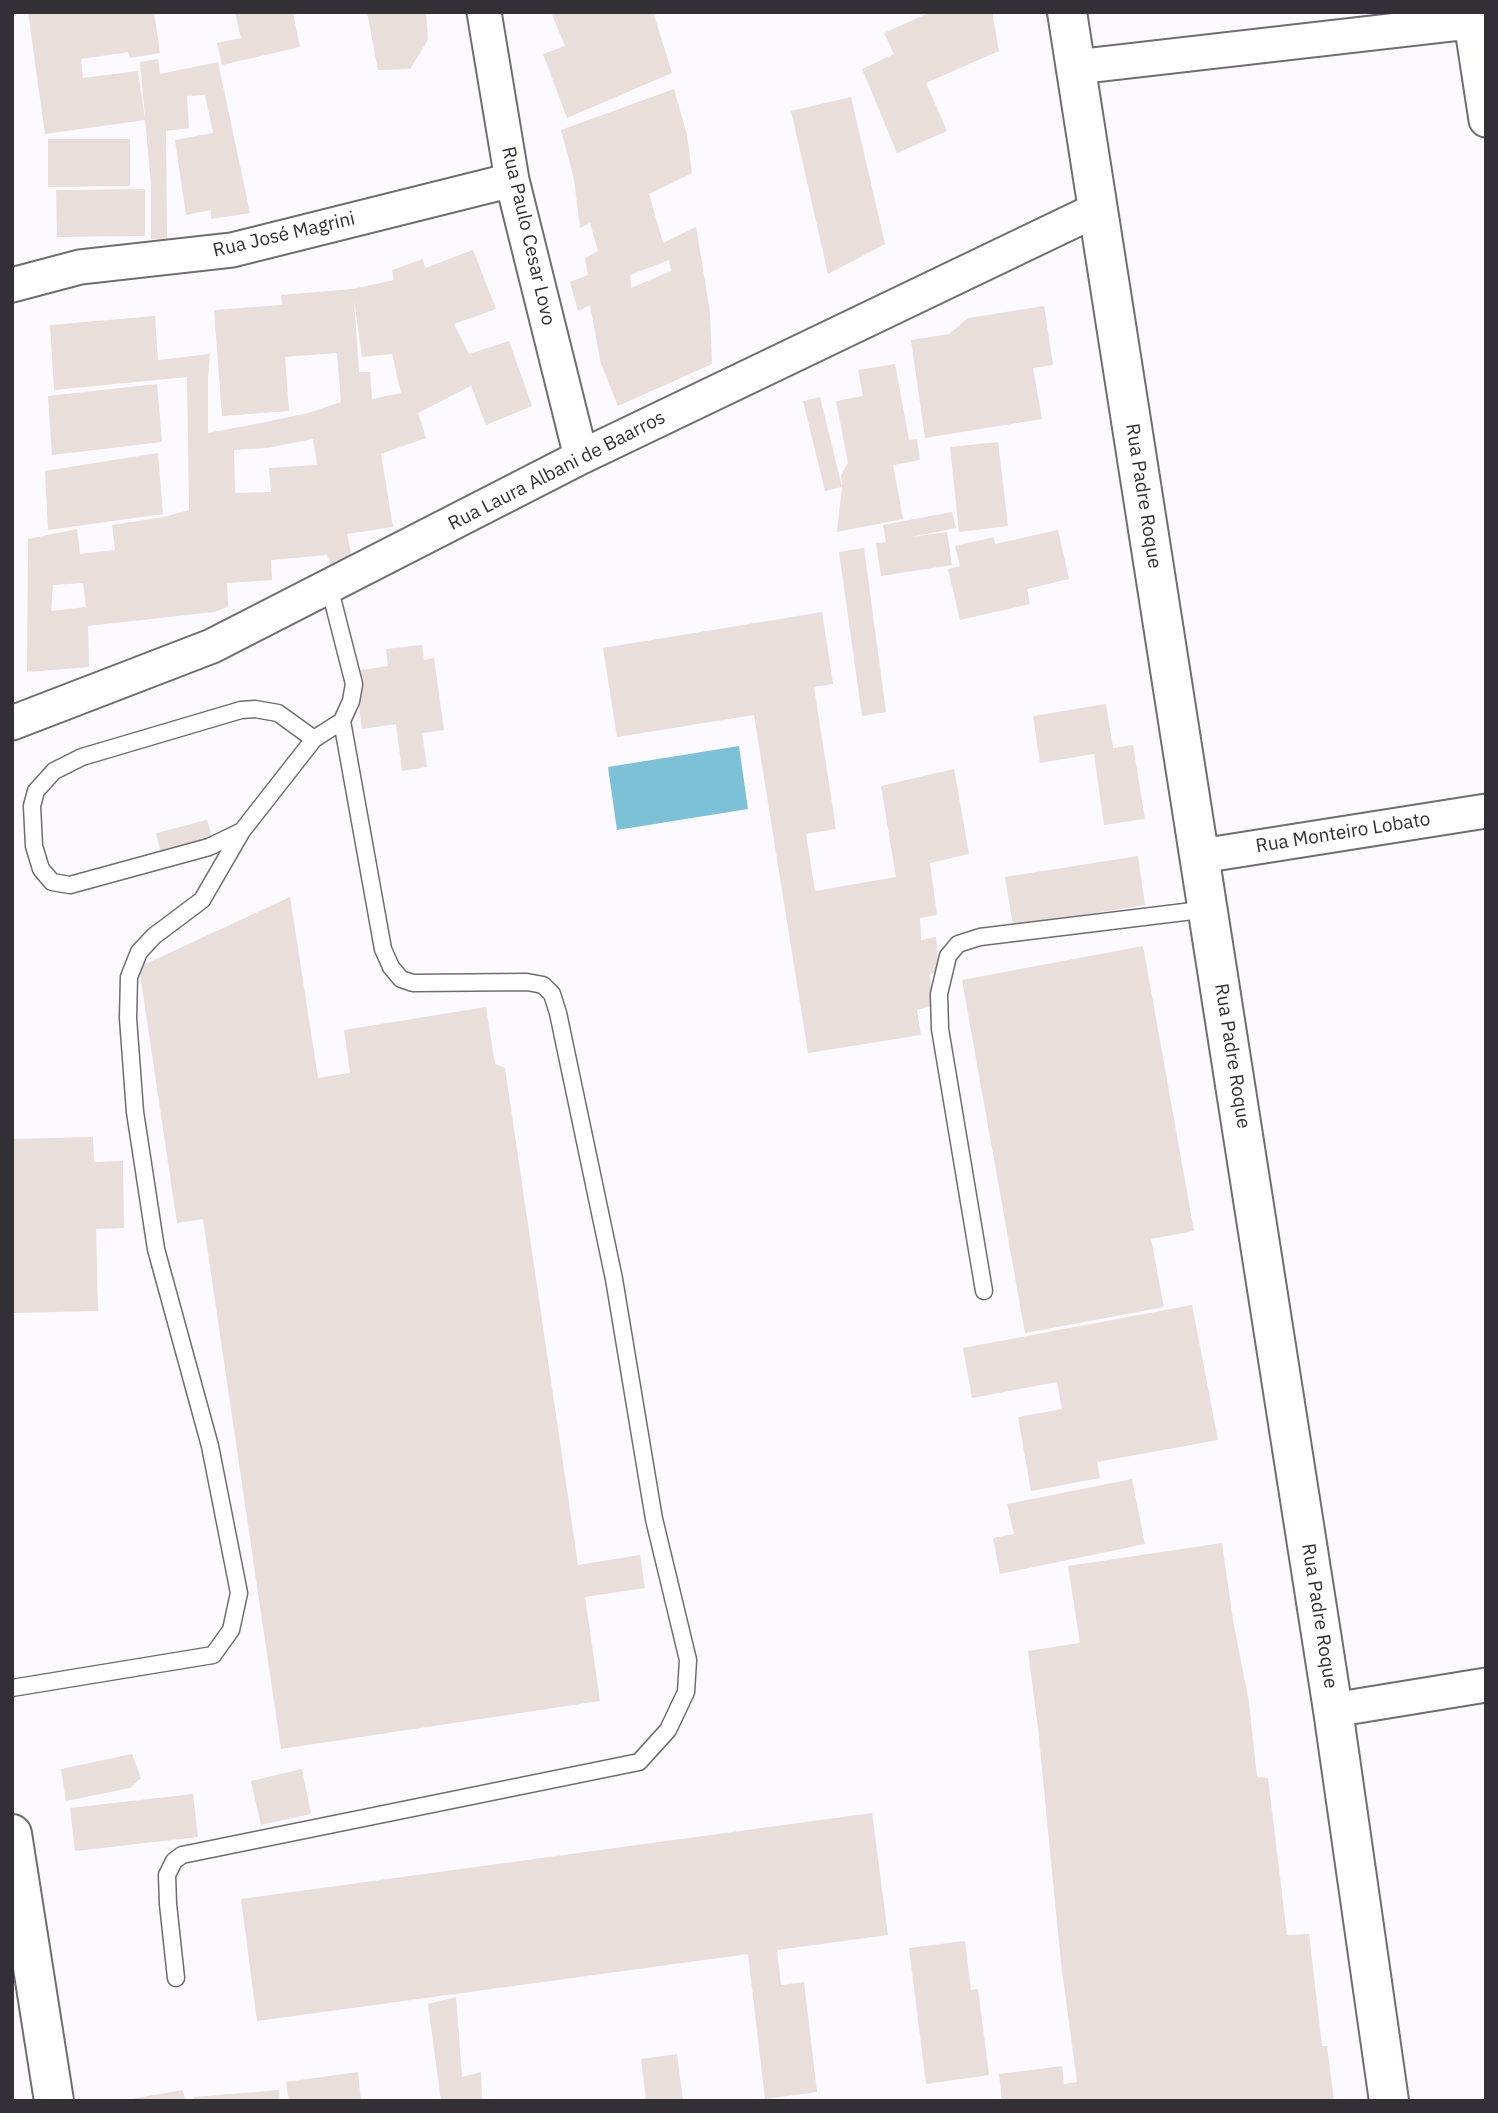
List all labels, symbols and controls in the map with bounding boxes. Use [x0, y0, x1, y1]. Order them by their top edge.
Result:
street label: Rua Paulo Cesar Lovo [496, 144, 560, 328]
street label: Rua José Magrini [211, 208, 357, 262]
street label: Rua Laura Albani de Baarros [445, 406, 669, 536]
street label: Rua Padre Roque [1120, 422, 1166, 570]
street label: Rua Monteiro Lobato [1254, 808, 1432, 858]
street label: Rua Padre Roque [1209, 982, 1255, 1130]
street label: Rua Padre Roque [1296, 1542, 1342, 1690]

